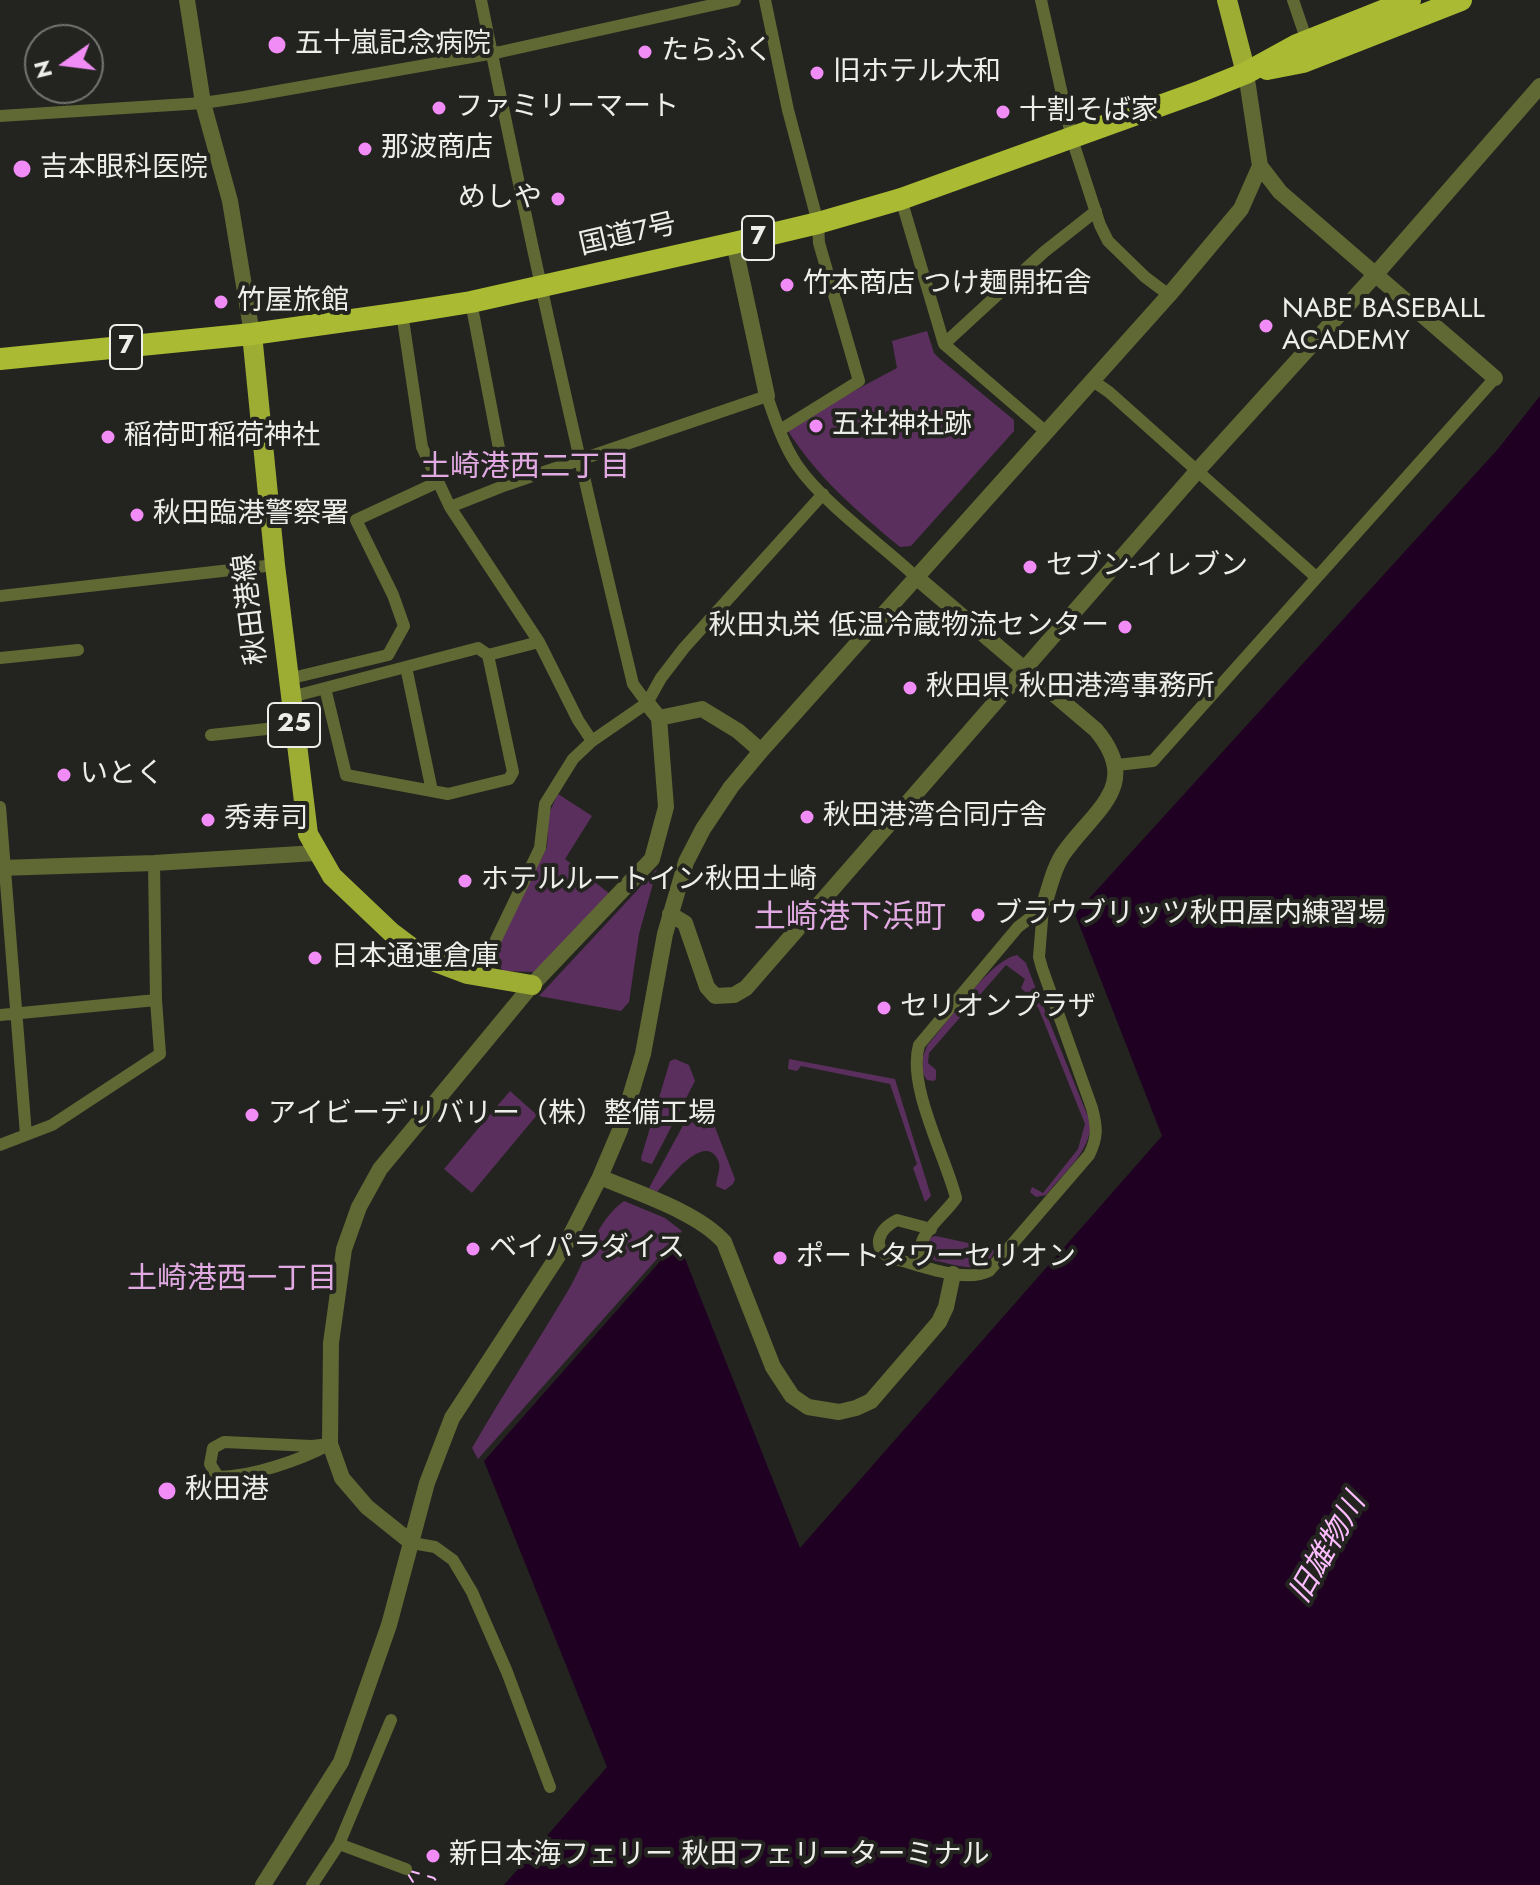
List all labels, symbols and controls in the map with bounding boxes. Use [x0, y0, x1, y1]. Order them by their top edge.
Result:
north arrow [24, 24, 104, 104]
place label: 五十嵐記念病院 [295, 28, 491, 62]
marker: 五十嵐記念病院 [266, 34, 288, 56]
place label: たらふく [661, 35, 773, 69]
marker: たらふく [636, 43, 654, 61]
place label: 旧ホテル大和 [833, 56, 1001, 90]
text: N [25, 57, 60, 82]
marker: 旧ホテル大和 [808, 64, 826, 82]
place label: ファミリーマート [455, 91, 679, 125]
place label: 十割そば家 [1019, 95, 1159, 129]
marker: ファミリーマート [430, 99, 448, 117]
marker: 十割そば家 [994, 103, 1012, 121]
place label: 那波商店 [381, 132, 493, 166]
marker: 那波商店 [356, 140, 374, 158]
place label: 吉本眼科医院 [40, 152, 208, 186]
marker: 吉本眼科医院 [11, 158, 33, 180]
place label: めしや [458, 182, 542, 216]
marker: めしや [549, 190, 567, 208]
street label: 国道7号 [576, 209, 680, 263]
road number: 7 [742, 216, 774, 260]
place label: 竹本商店 つけ麺開拓舎 [803, 268, 1091, 302]
marker: 竹本商店 つけ麺開拓舎 [778, 276, 796, 294]
place label: 竹屋旅館 [237, 285, 349, 319]
marker: 竹屋旅館 [212, 293, 230, 311]
place label: NABE BASEBALL ACADEMY [1282, 293, 1485, 359]
marker: NABE BASEBALL ACADEMY [1257, 317, 1275, 335]
road number: 7 [110, 325, 142, 369]
place label: 五社神社跡 [832, 409, 972, 443]
marker: 五社神社跡 [807, 417, 825, 435]
place label: 稲荷町稲荷神社 [124, 420, 320, 454]
marker: 稲荷町稲荷神社 [99, 428, 117, 446]
district label: 土崎港西二丁目 [420, 451, 630, 487]
place label: 秋田臨港警察署 [153, 498, 349, 532]
marker: 秋田臨港警察署 [128, 506, 146, 524]
place label: セブン-イレブン [1046, 550, 1248, 584]
street label: 秋田港線 [229, 551, 275, 667]
marker: セブン-イレブン [1021, 558, 1039, 576]
place label: 秋田丸栄 低温冷蔵物流センター [709, 610, 1109, 644]
marker: 秋田丸栄 低温冷蔵物流センター [1116, 618, 1134, 636]
place label: 秋田県 秋田港湾事務所 [926, 671, 1214, 705]
marker: 秋田県 秋田港湾事務所 [901, 679, 919, 697]
road number: 25 [268, 703, 320, 747]
place label: いとく [80, 758, 164, 792]
marker: いとく [55, 766, 73, 784]
place label: 秋田港湾合同庁舎 [823, 800, 1047, 834]
place label: 秀寿司 [224, 803, 308, 837]
marker: 秋田港湾合同庁舎 [798, 808, 816, 826]
marker: 秀寿司 [199, 811, 217, 829]
place label: ホテルルートイン秋田土崎 [481, 864, 817, 898]
marker: ホテルルートイン秋田土崎 [456, 872, 474, 890]
place label: ブラウブリッツ秋田屋内練習場 [994, 898, 1386, 932]
district label: 土崎港下浜町 [754, 900, 946, 938]
marker: ブラウブリッツ秋田屋内練習場 [969, 906, 987, 924]
place label: 日本通運倉庫 [331, 941, 499, 975]
marker: 日本通運倉庫 [306, 949, 324, 967]
place label: セリオンプラザ [900, 991, 1096, 1025]
marker: セリオンプラザ [875, 999, 893, 1017]
place label: アイビーデリバリー（株）整備工場 [268, 1098, 716, 1132]
marker: アイビーデリバリー（株）整備工場 [243, 1106, 261, 1124]
place label: ベイパラダイス [489, 1232, 685, 1266]
marker: ベイパラダイス [464, 1240, 482, 1258]
place label: ポートタワーセリオン [796, 1241, 1076, 1275]
marker: ポートタワーセリオン [771, 1249, 789, 1267]
district label: 土崎港西一丁目 [127, 1263, 337, 1299]
place label: 秋田港 [185, 1474, 269, 1508]
marker: 秋田港 [156, 1480, 178, 1502]
water label: 旧雄物川 [1283, 1488, 1375, 1610]
place label: 新日本海フェリー 秋田フェリーターミナル [449, 1839, 989, 1873]
marker: 新日本海フェリー 秋田フェリーターミナル [424, 1847, 442, 1865]

